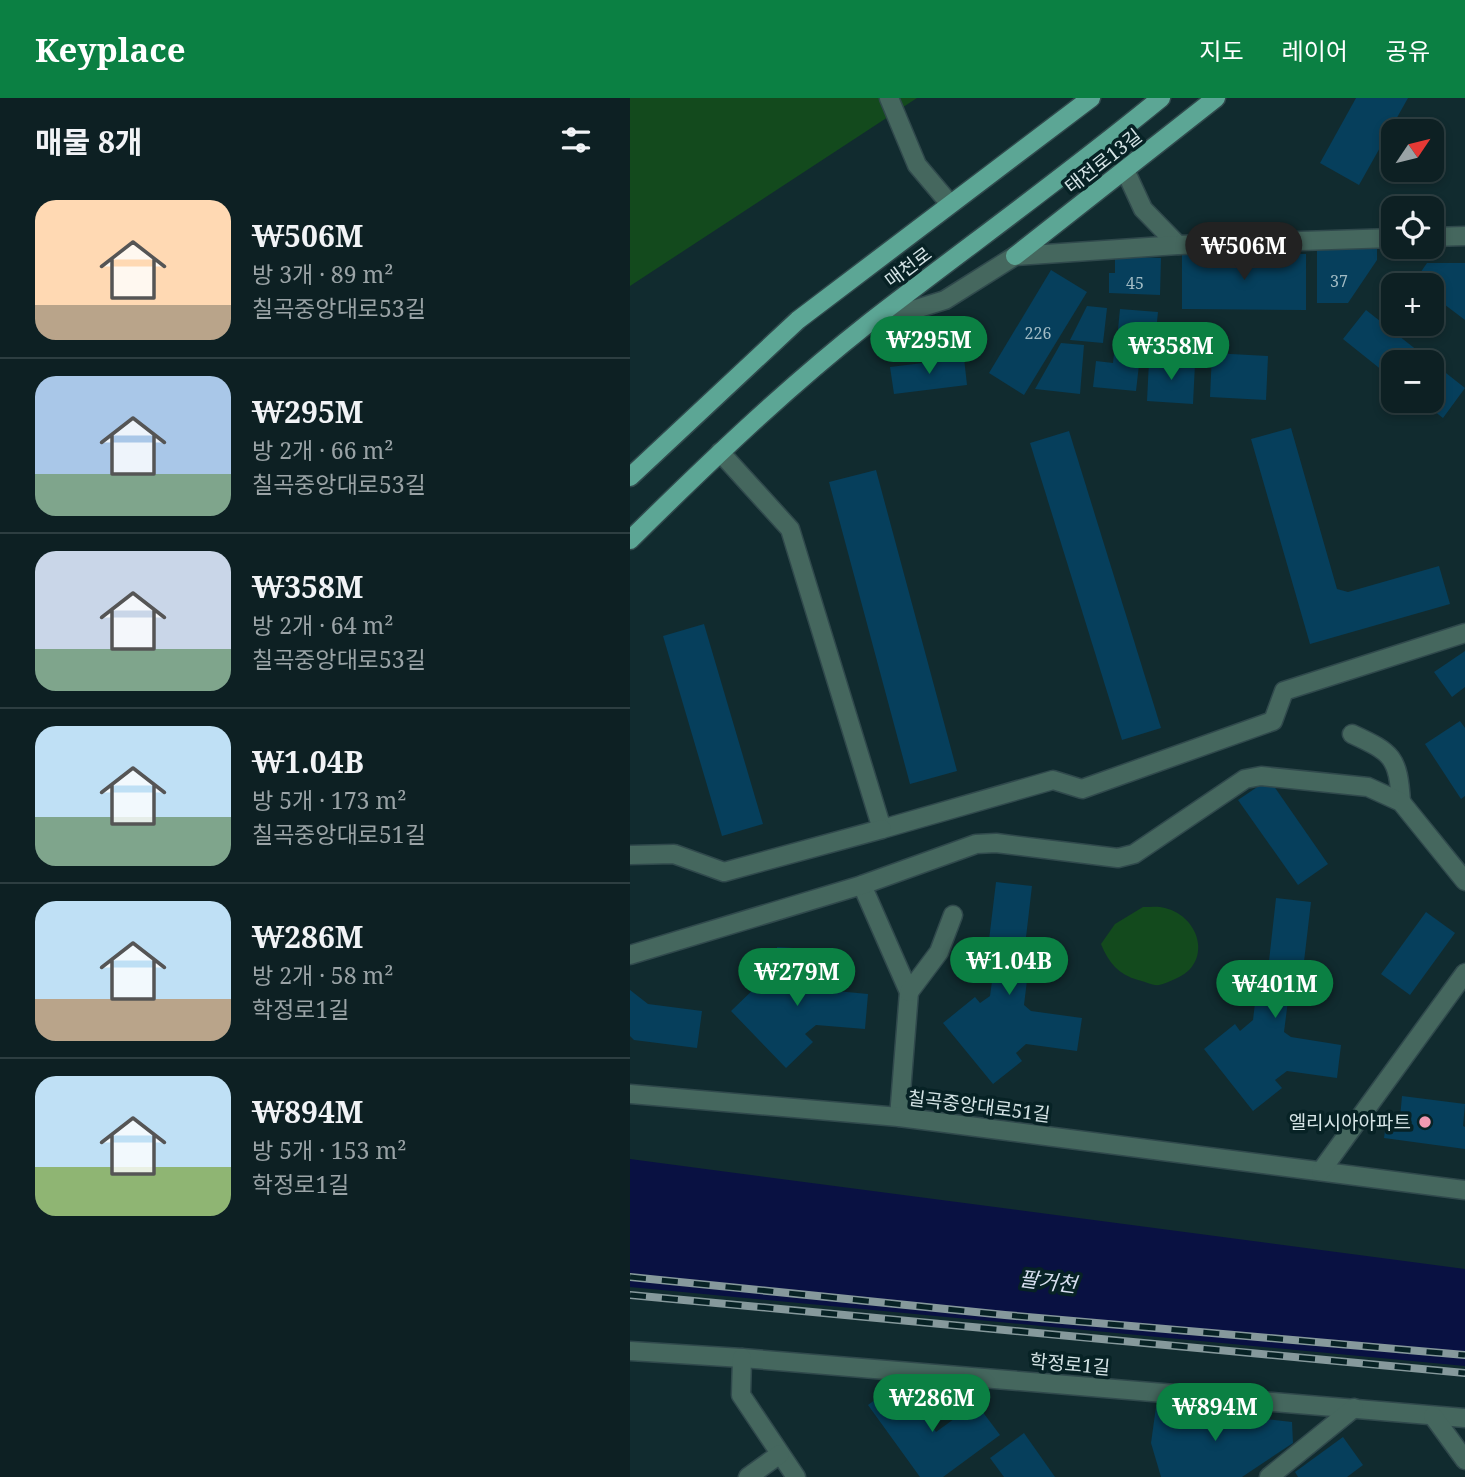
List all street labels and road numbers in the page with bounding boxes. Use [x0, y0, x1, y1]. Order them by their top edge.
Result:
street label: 태전로13길 [1059, 123, 1147, 199]
street label: 매천로 [879, 241, 937, 293]
street label: 칠곡중앙대로51길 [906, 1084, 1052, 1128]
street label: 학정로1길 [1029, 1348, 1111, 1380]

